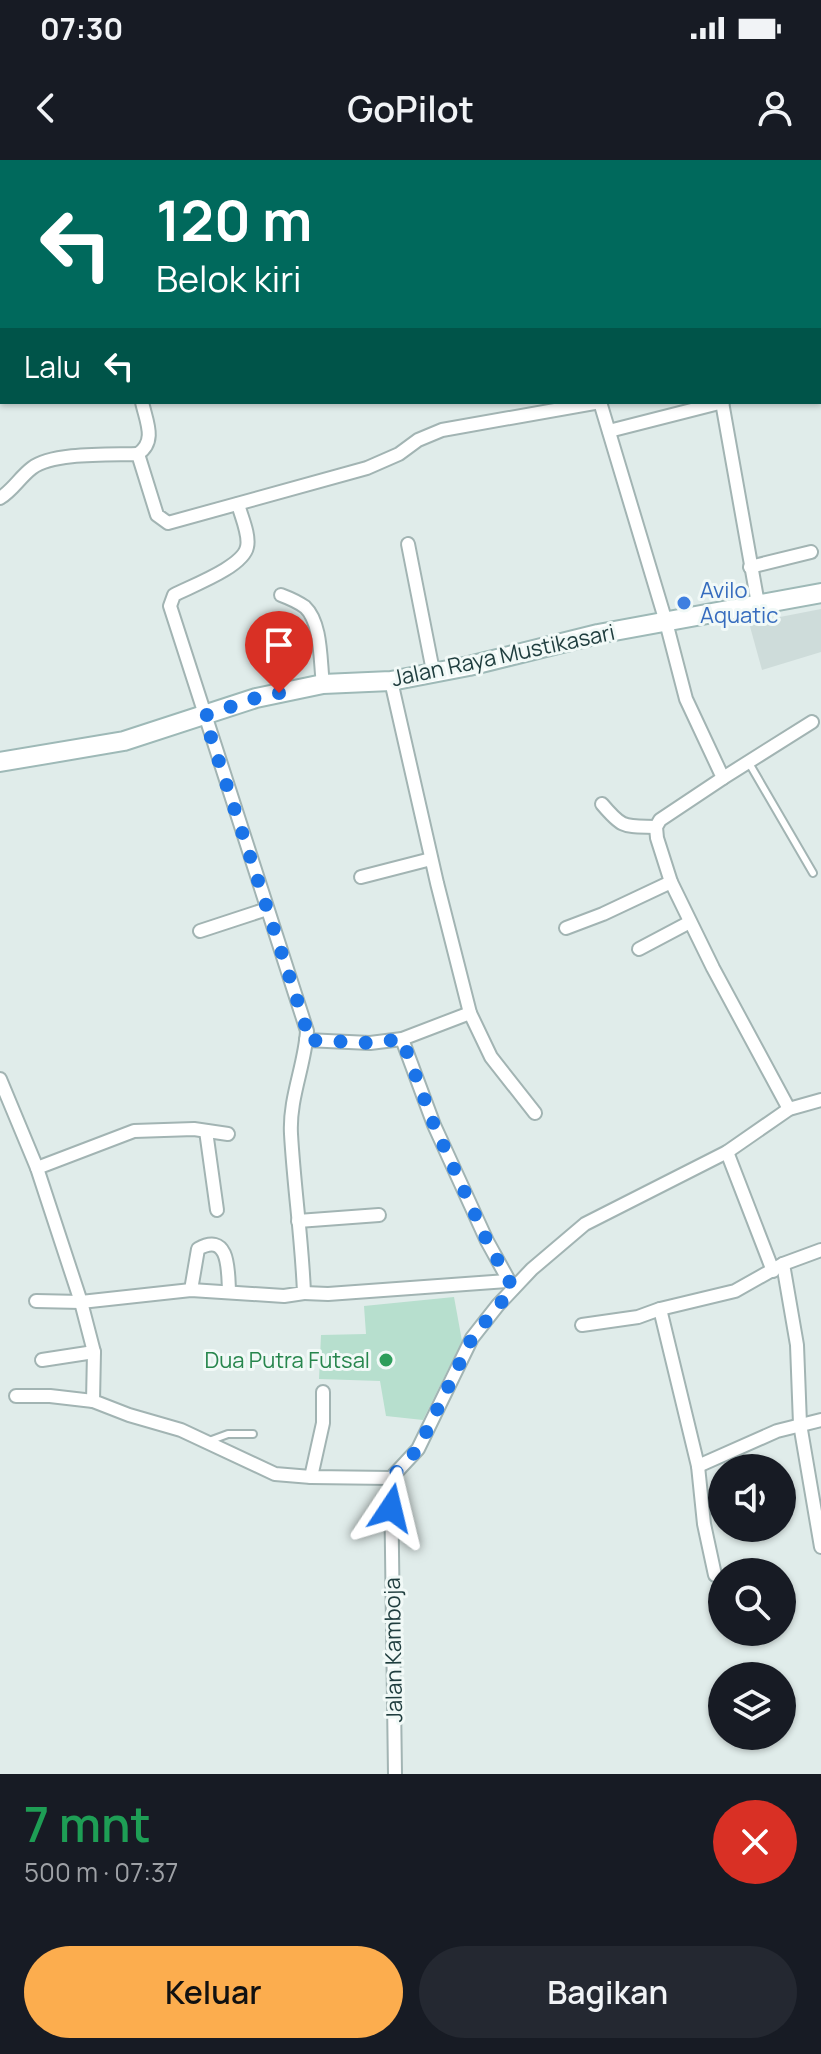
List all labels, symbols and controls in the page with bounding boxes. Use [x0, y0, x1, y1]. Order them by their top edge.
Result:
text: 07:30 [40, 8, 123, 49]
text: GoPilot [347, 84, 474, 133]
icon: back [24, 86, 68, 130]
icon: person [753, 86, 797, 130]
text: 120 m [156, 181, 312, 258]
icon: left [24, 192, 128, 296]
text: Belok kiri [156, 254, 302, 303]
icon: left [97, 344, 141, 388]
text: Lalu [24, 346, 81, 387]
place label: Avilo Aquatic [700, 575, 778, 630]
marker: Avilo Aquatic [675, 594, 693, 612]
pin [245, 611, 313, 693]
street label: Jalan Raya Mustikasari [389, 617, 617, 693]
icon: arrive [257, 623, 301, 667]
place label: Dua Putra Futsal [204, 1345, 370, 1375]
marker: Dua Putra Futsal [377, 1351, 395, 1369]
map controls [708, 1454, 796, 1750]
button: sound [708, 1454, 796, 1542]
position arrow [349, 1466, 433, 1550]
button: search [708, 1558, 796, 1646]
street label: Jalan Kamboja [377, 1577, 409, 1723]
button: layers [708, 1662, 796, 1750]
text: 7 mnt [24, 1791, 151, 1856]
button: close [713, 1800, 797, 1884]
text: 500 m · 07:37 [24, 1854, 178, 1890]
button: Keluar [24, 1946, 403, 2038]
button: Bagikan [419, 1946, 797, 2038]

